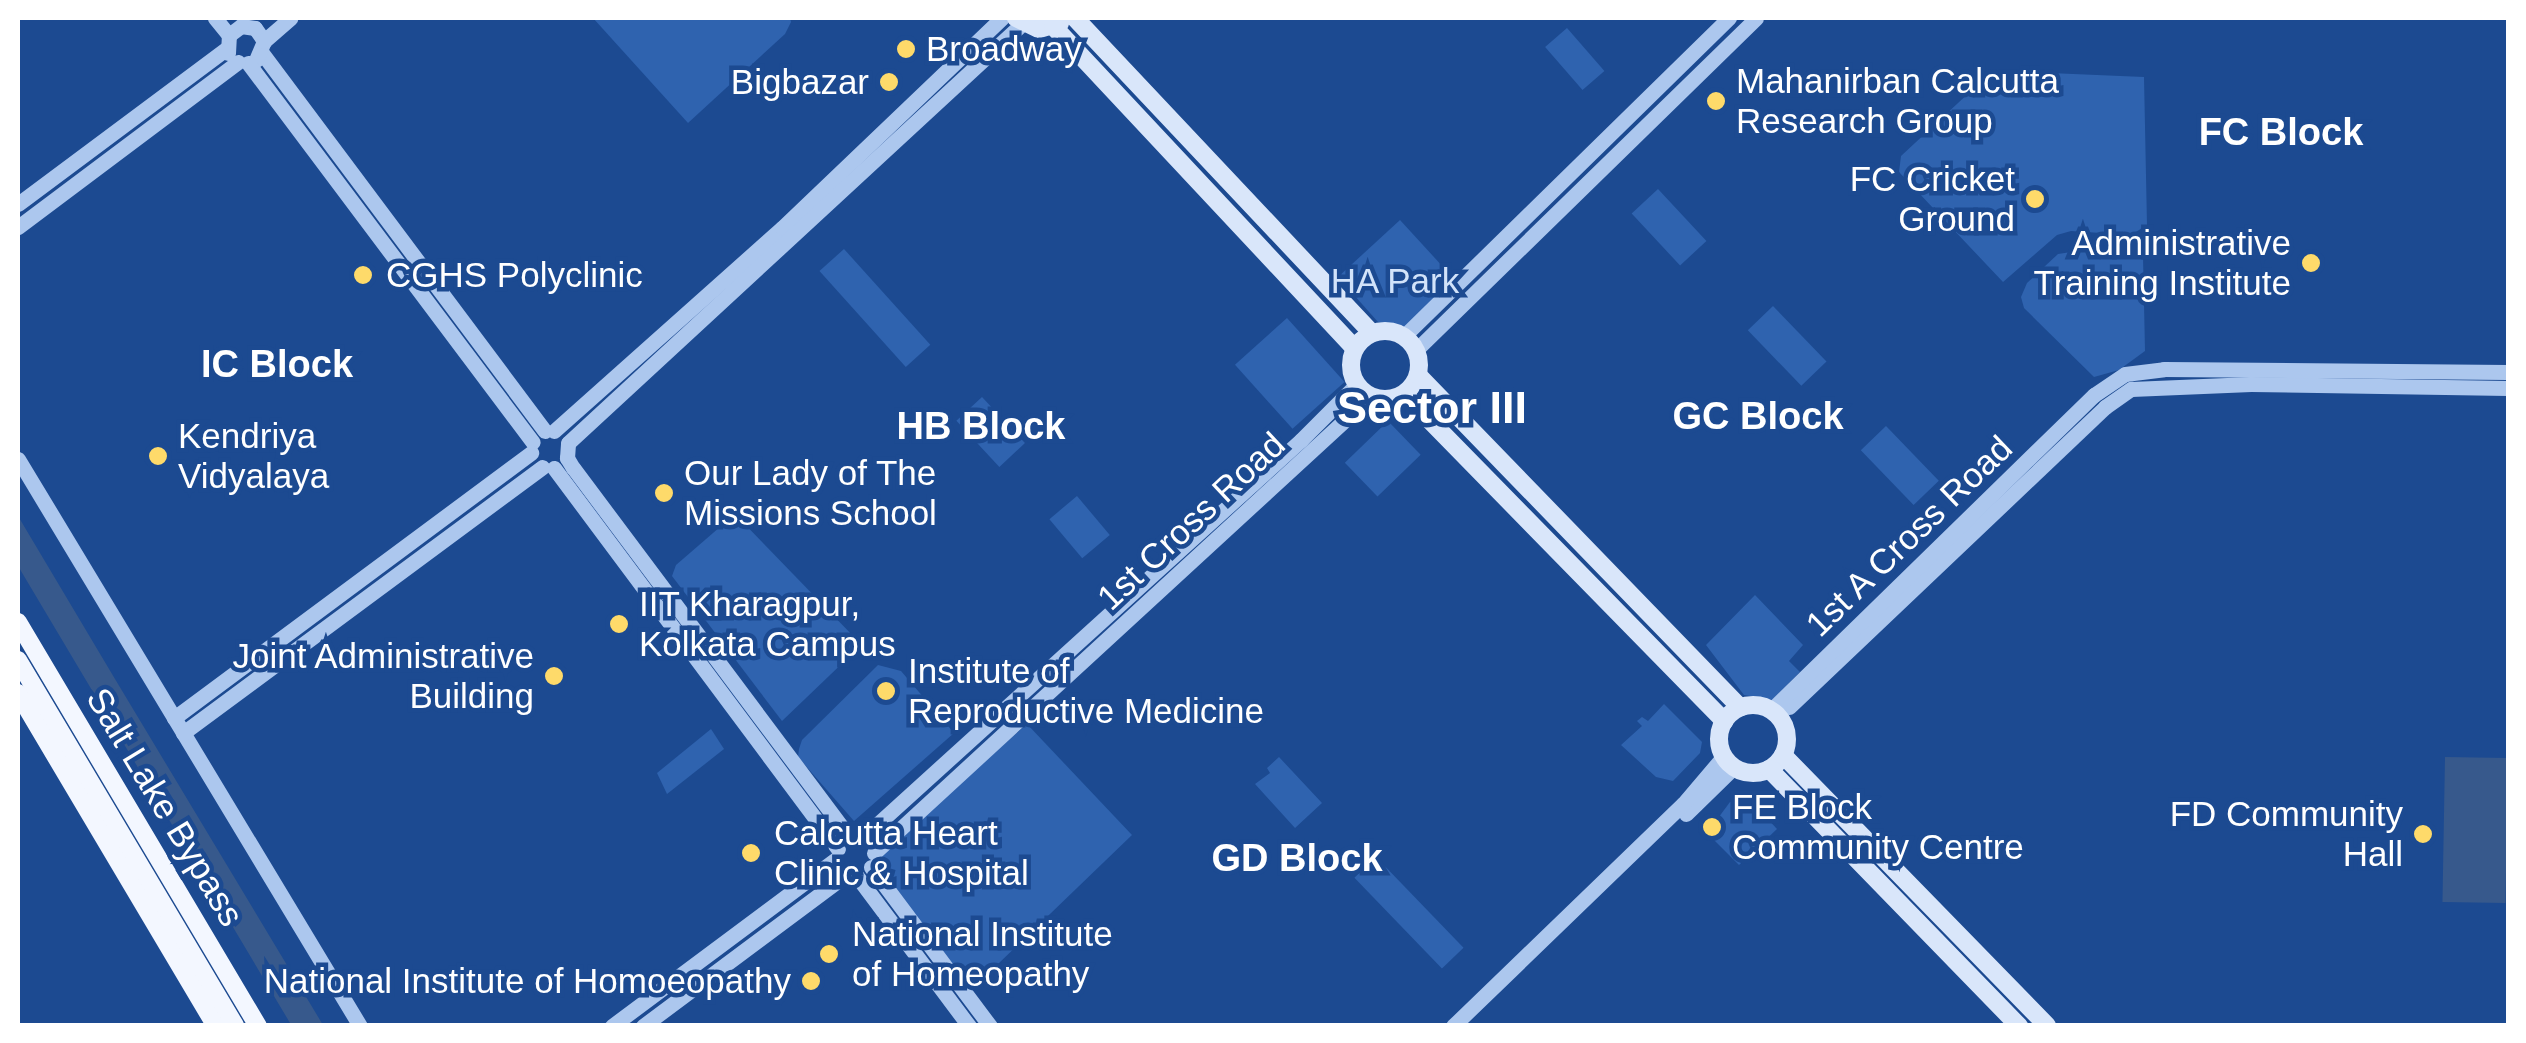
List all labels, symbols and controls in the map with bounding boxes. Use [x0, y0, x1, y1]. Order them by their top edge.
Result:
place label: Broadway [926, 28, 1082, 70]
marker: Broadway [895, 38, 917, 60]
place label: Mahanirban Calcutta Research Group [1736, 60, 2059, 142]
place label: Bigbazar [731, 61, 869, 103]
marker: Bigbazar [878, 71, 900, 93]
marker: Mahanirban Calcutta Research Group [1705, 90, 1727, 112]
district label: FC Block [2199, 110, 2363, 156]
place label: FC Cricket Ground [1850, 158, 2015, 240]
marker: FC Cricket Ground [2024, 188, 2046, 210]
place label: Administrative Training Institute [2034, 222, 2291, 304]
marker: Administrative Training Institute [2300, 252, 2322, 274]
place label: CGHS Polyclinic [386, 254, 643, 296]
park label: HA Park [1330, 260, 1460, 302]
marker: CGHS Polyclinic [350, 262, 376, 288]
district label: IC Block [201, 342, 353, 388]
district label: Sector III [1337, 381, 1527, 435]
district label: GC Block [1672, 394, 1844, 440]
district label: HB Block [897, 404, 1065, 450]
place label: Kendriya Vidyalaya [178, 415, 329, 497]
street label: 1st Cross Road [1088, 423, 1294, 619]
street label: 1st A Cross Road [1796, 426, 2022, 646]
marker: Kendriya Vidyalaya [147, 445, 169, 467]
place label: Our Lady of The Missions School [684, 452, 937, 534]
marker: Our Lady of The Missions School [653, 482, 675, 504]
place label: IIT Kharagpur, Kolkata Campus [639, 583, 896, 665]
marker: IIT Kharagpur, Kolkata Campus [608, 613, 630, 635]
place label: Joint Administrative Building [231, 635, 534, 717]
place label: Institute of Reproductive Medicine [908, 650, 1264, 732]
marker: Joint Administrative Building [543, 665, 565, 687]
marker: Institute of Reproductive Medicine [873, 678, 899, 704]
street label: Salt Lake Bypass [77, 680, 253, 934]
place label: FE Block Community Centre [1732, 786, 2024, 868]
place label: FD Community Hall [2170, 793, 2403, 875]
place label: Calcutta Heart Clinic & Hospital [774, 812, 1029, 894]
marker: FE Block Community Centre [1701, 816, 1723, 838]
marker: FD Community Hall [2412, 823, 2434, 845]
district label: GD Block [1211, 836, 1383, 882]
marker: Calcutta Heart Clinic & Hospital [738, 840, 764, 866]
place label: National Institute of Homeopathy [852, 913, 1113, 995]
marker: National Institute of Homeopathy [816, 941, 842, 967]
place label: National Institute of Homoeopathy [264, 960, 791, 1002]
marker: National Institute of Homoeopathy [800, 970, 822, 992]

